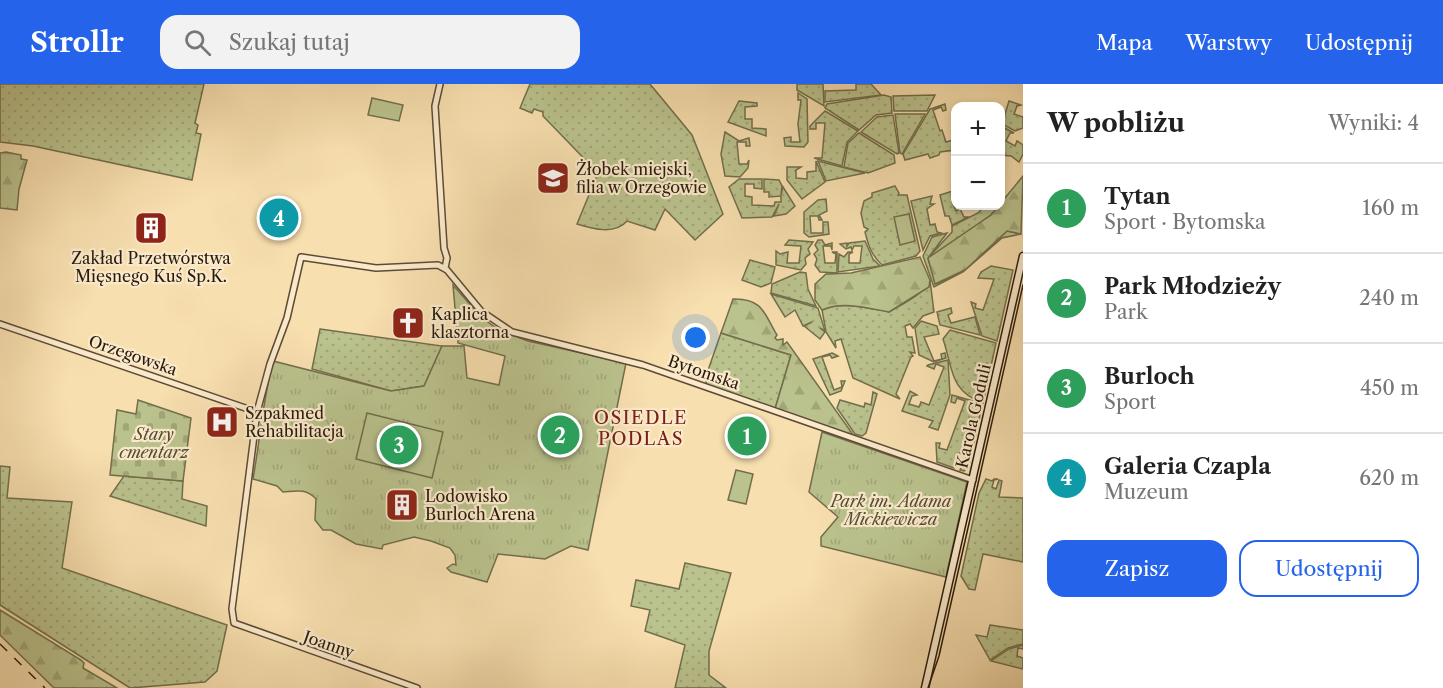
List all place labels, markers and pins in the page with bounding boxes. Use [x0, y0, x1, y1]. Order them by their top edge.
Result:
place label: Żłobek miejski, filia w Orzegowie [576, 159, 707, 197]
school or university icon: Żłobek miejski, filia w Orzegowie [535, 160, 571, 196]
pin: 4 [260, 196, 298, 240]
building icon: Zakład Przetwórstwa Mięsnego Kuś Sp.K. [133, 210, 169, 246]
place label: Zakład Przetwórstwa Mięsnego Kuś Sp.K. [71, 248, 231, 286]
place label: Kaplica klasztorna [431, 304, 510, 342]
church icon: Kaplica klasztorna [390, 305, 426, 341]
place label: Szpakmed Rehabilitacja [245, 403, 344, 441]
hospital icon: Szpakmed Rehabilitacja [204, 404, 240, 440]
pin: 2 [540, 412, 580, 458]
pin: 1 [728, 414, 766, 458]
pin: 3 [380, 422, 418, 468]
place label: Lodowisko Burloch Arena [425, 486, 536, 524]
building icon: Lodowisko Burloch Arena [384, 487, 420, 523]

